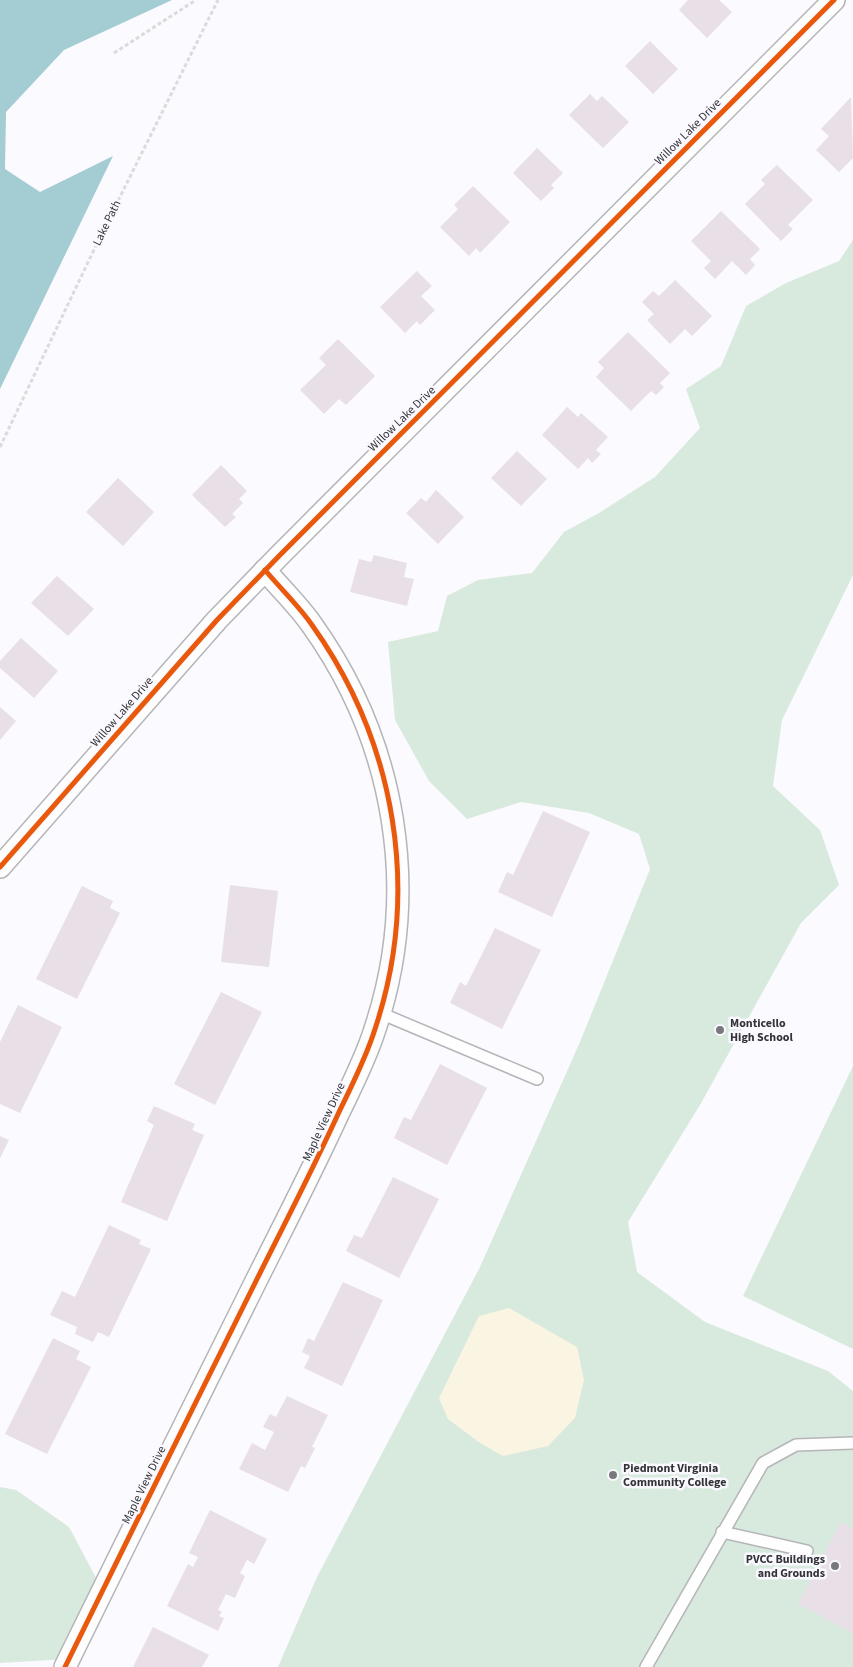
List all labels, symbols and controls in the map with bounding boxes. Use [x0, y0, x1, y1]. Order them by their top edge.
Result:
street label: Willow Lake Drive [651, 95, 725, 169]
street label: Lake Path [89, 197, 125, 249]
street label: Willow Lake Drive [364, 382, 440, 456]
street label: Willow Lake Drive [87, 673, 157, 751]
place label: Monticello High School [730, 1015, 794, 1046]
marker: Monticello High School [714, 1024, 726, 1036]
street label: Maple View Drive [298, 1080, 350, 1164]
street label: Maple View Drive [118, 1443, 170, 1527]
place label: Piedmont Virginia Community College [623, 1460, 726, 1491]
marker: Piedmont Virginia Community College [607, 1469, 619, 1481]
place label: PVCC Buildings and Grounds [746, 1551, 825, 1582]
marker: PVCC Buildings and Grounds [829, 1560, 841, 1572]

